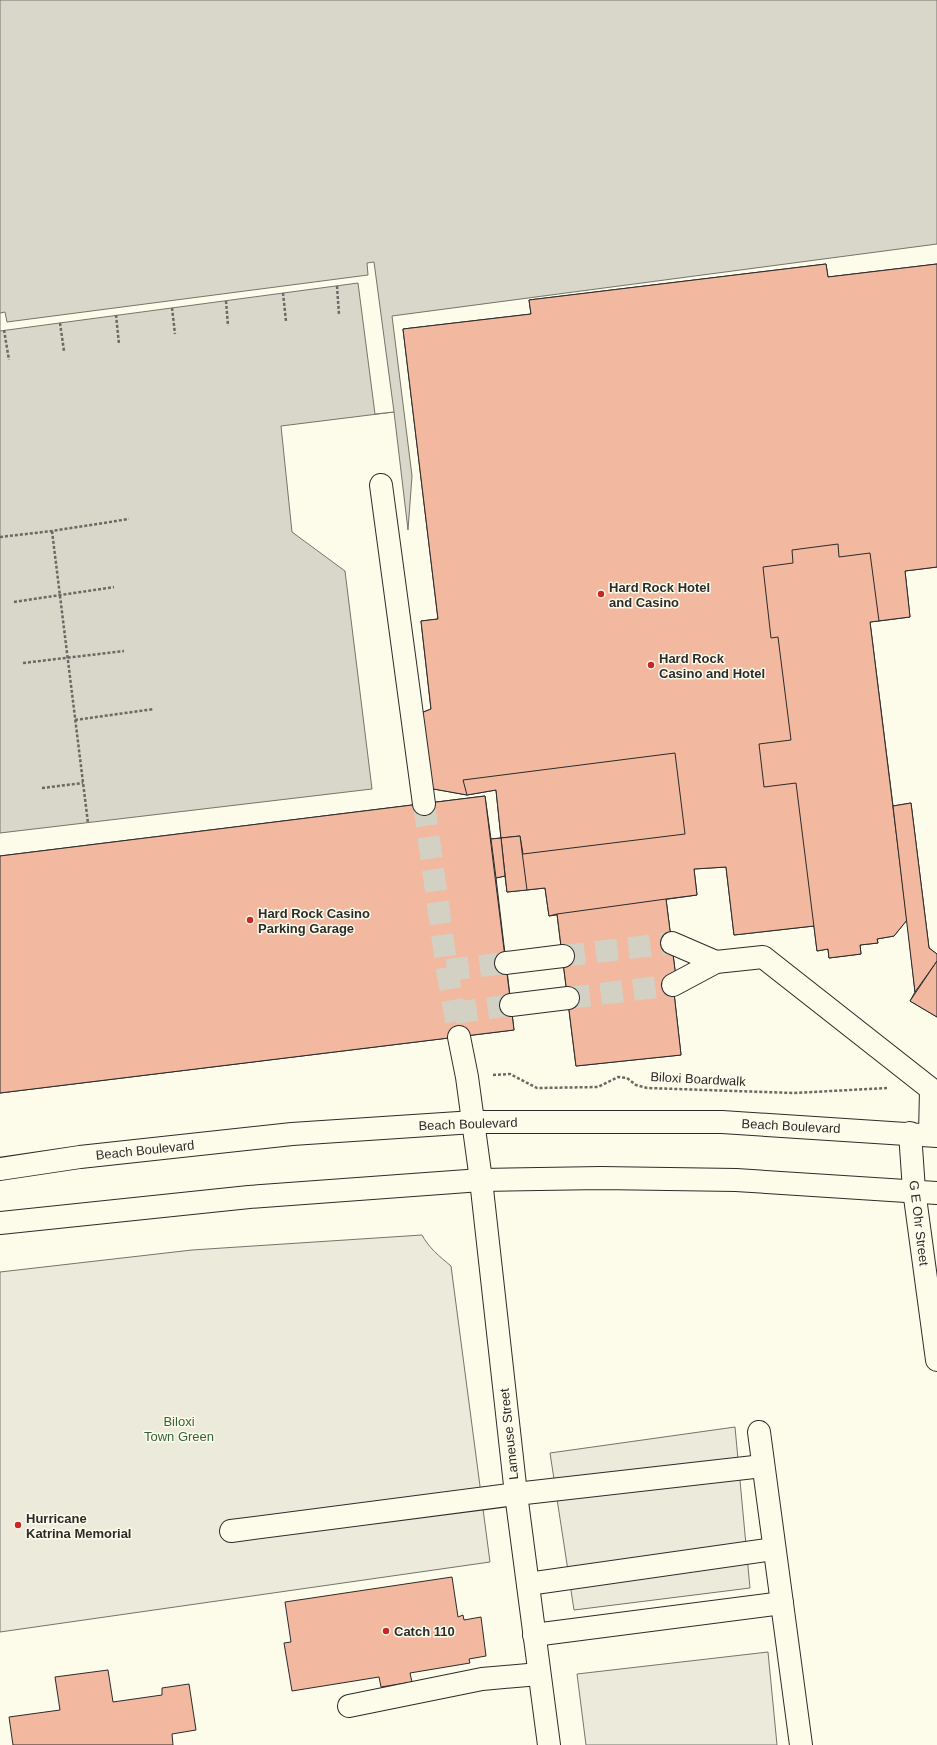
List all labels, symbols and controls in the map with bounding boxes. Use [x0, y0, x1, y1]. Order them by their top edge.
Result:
place label: Hard Rock Hotel and Casino [609, 580, 710, 610]
marker: Hard Rock Hotel and Casino [596, 589, 606, 599]
place label: Hard Rock Casino and Hotel [659, 651, 765, 681]
marker: Hard Rock Casino and Hotel [646, 660, 656, 670]
place label: Hard Rock Casino Parking Garage [258, 906, 370, 936]
marker: Hard Rock Casino Parking Garage [245, 915, 255, 925]
street label: Biloxi Boardwalk [650, 1069, 747, 1089]
street label: Beach Boulevard [418, 1115, 518, 1133]
street label: Beach Boulevard [741, 1116, 841, 1136]
street label: Beach Boulevard [95, 1137, 195, 1163]
street label: G E Ohr Street [906, 1179, 932, 1267]
street label: Lameuse Street [497, 1387, 521, 1480]
park label: Biloxi Town Green [144, 1414, 214, 1444]
place label: Hurricane Katrina Memorial [26, 1511, 131, 1541]
marker: Hurricane Katrina Memorial [13, 1520, 23, 1530]
place label: Catch 110 [394, 1624, 455, 1639]
marker: Catch 110 [381, 1626, 391, 1636]

